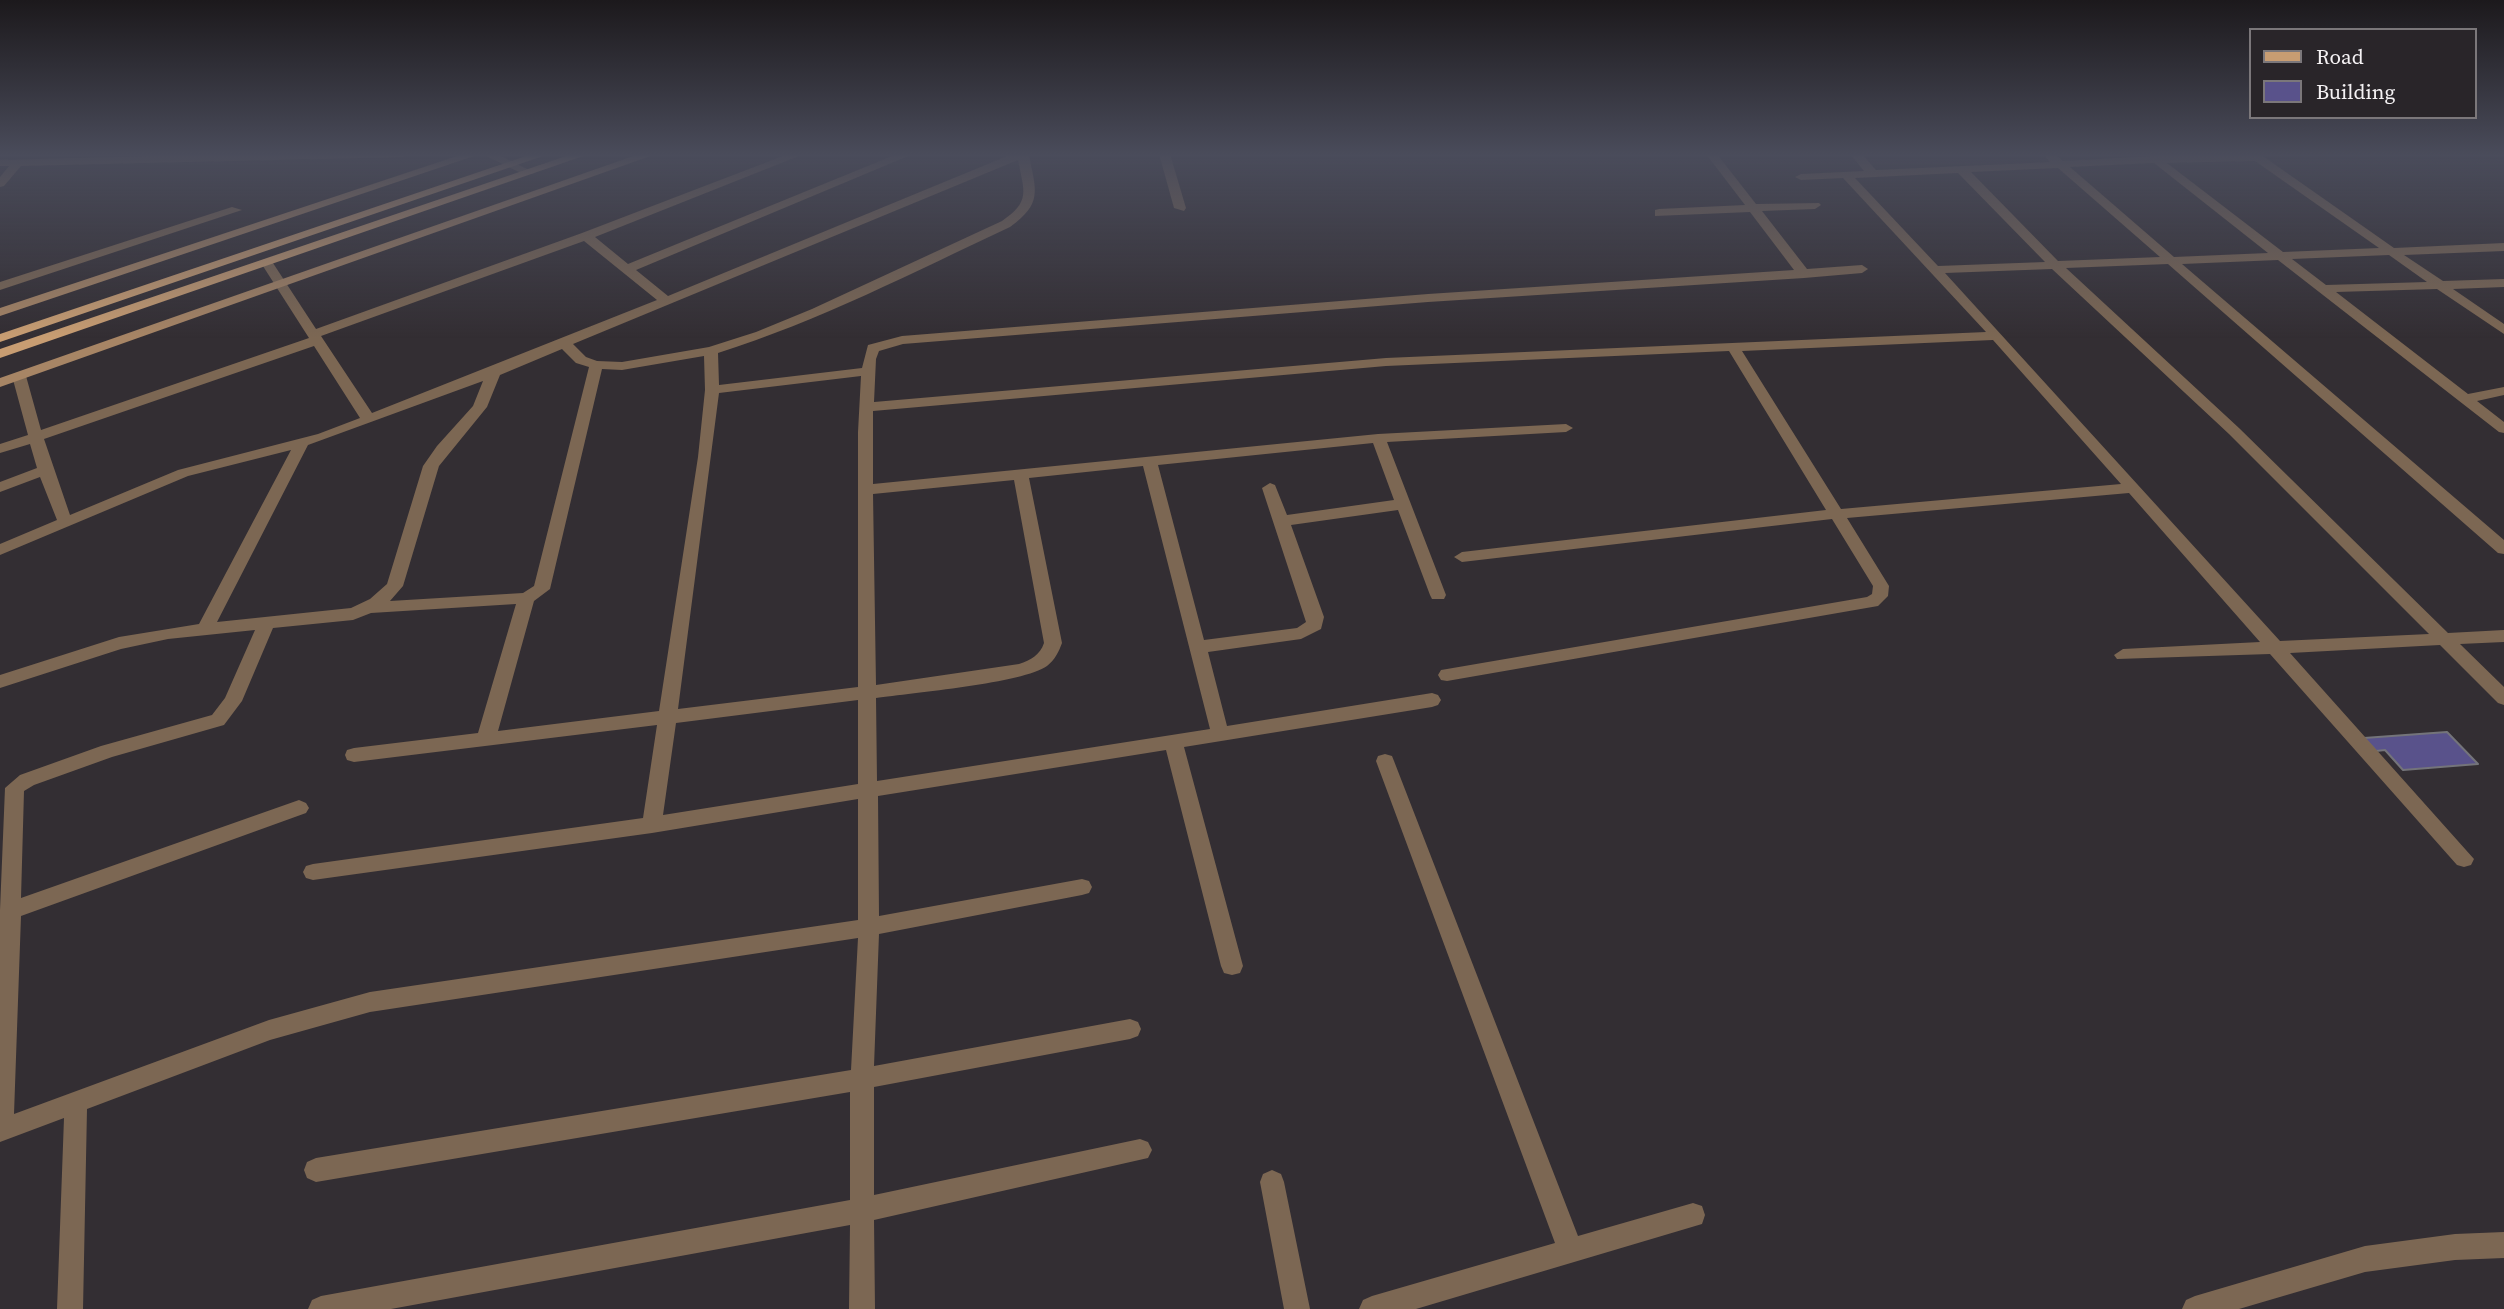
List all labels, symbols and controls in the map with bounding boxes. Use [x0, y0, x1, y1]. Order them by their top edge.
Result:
legend [2248, 28, 2476, 119]
text: Road [2316, 42, 2364, 71]
text: Building [2316, 77, 2395, 106]

